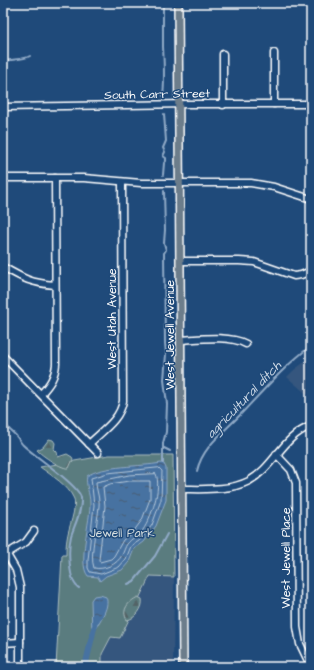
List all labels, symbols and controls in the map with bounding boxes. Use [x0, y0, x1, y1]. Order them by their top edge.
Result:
street label: South Carr Street [104, 85, 210, 104]
street label: West Utah Avenue [104, 268, 121, 369]
street label: West Jewell Avenue [162, 279, 179, 390]
water label: agricultural ditch [202, 357, 286, 443]
street label: West Jewell Place [278, 507, 295, 608]
park label: Jewell Park [89, 525, 155, 542]

